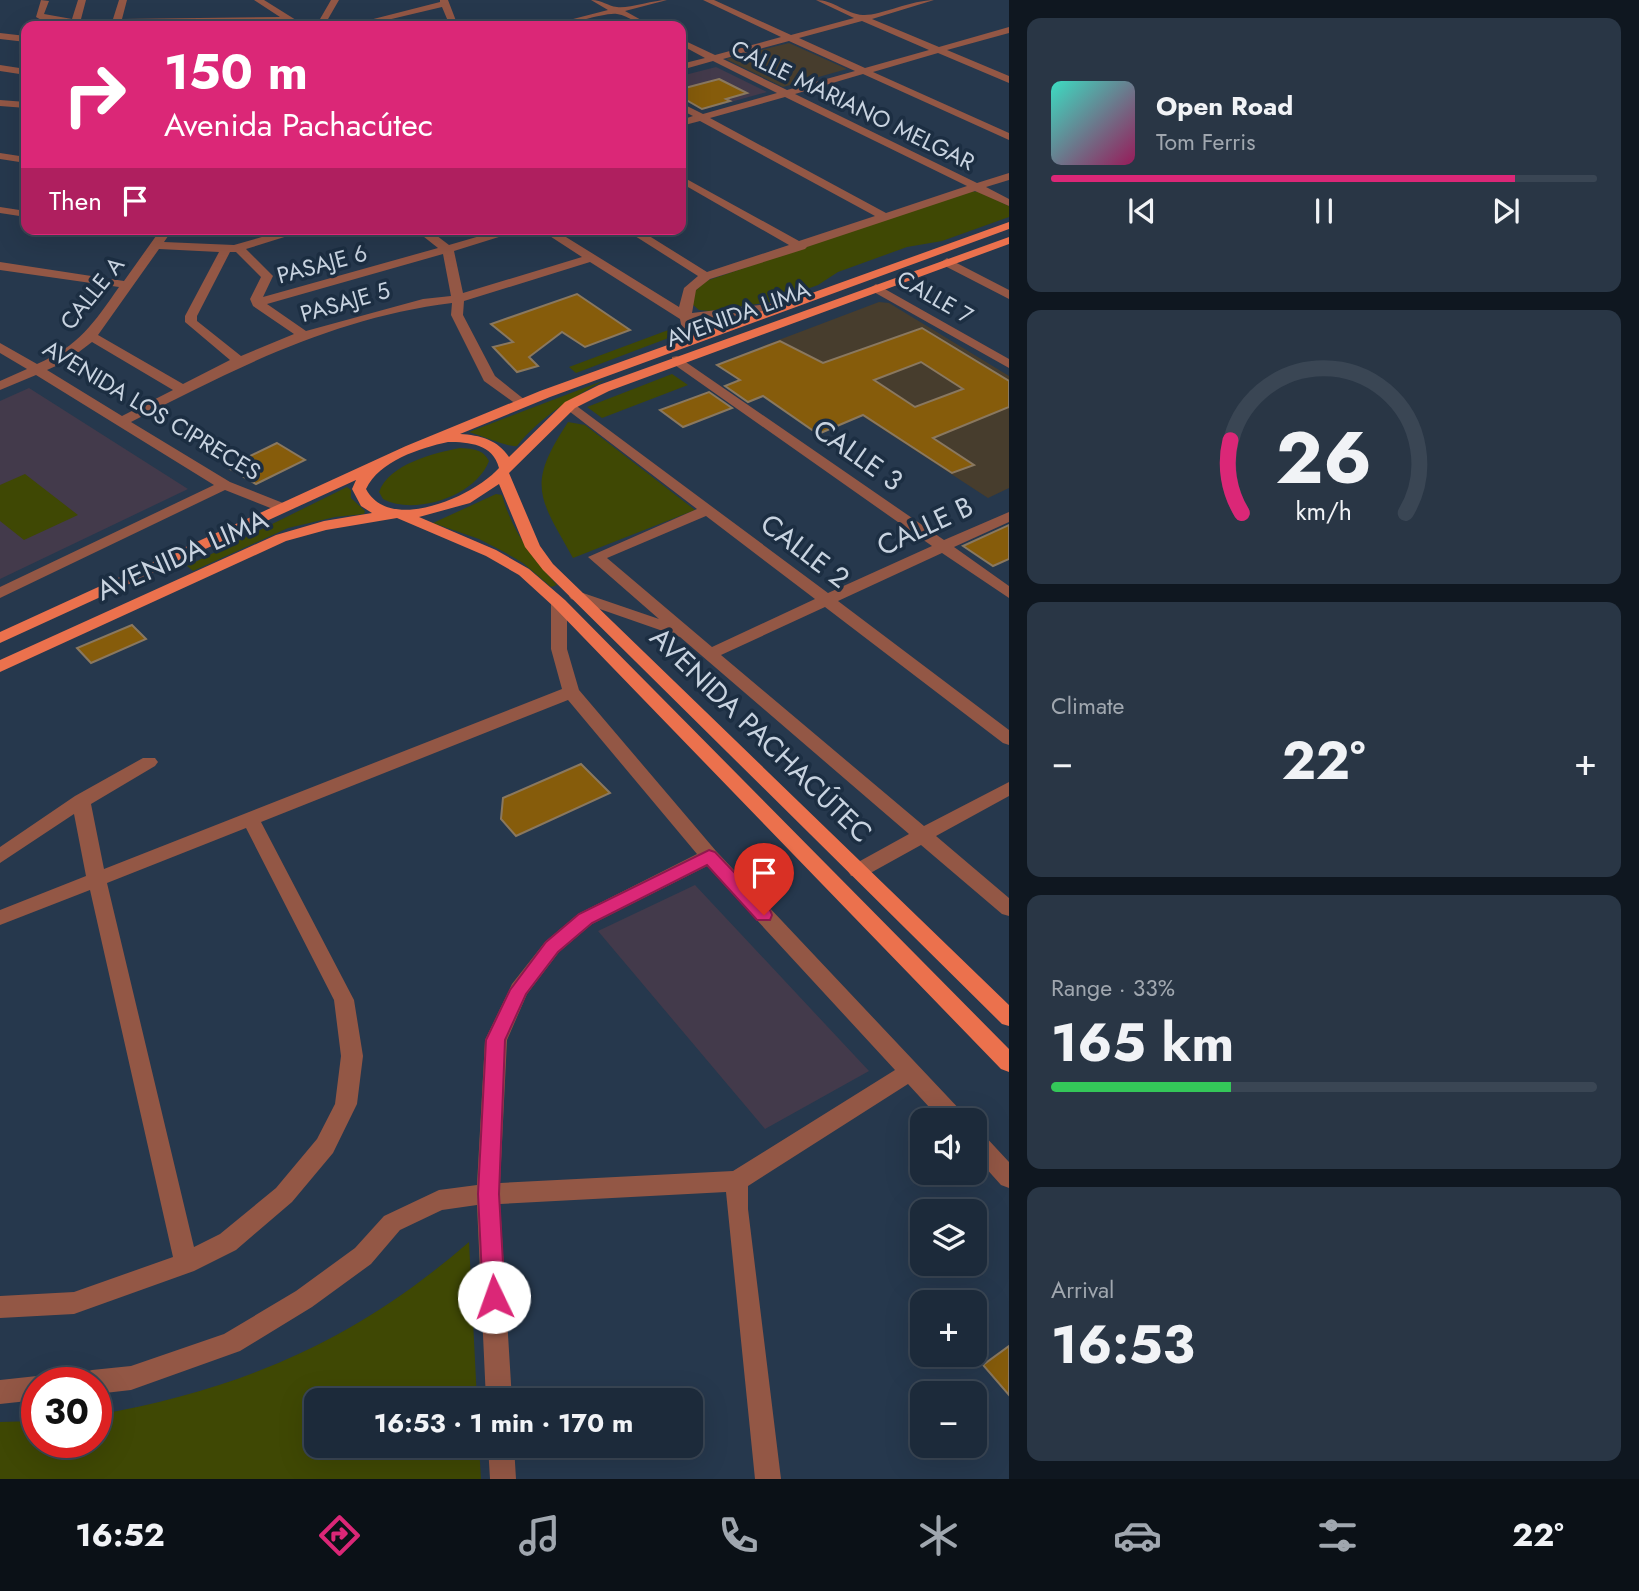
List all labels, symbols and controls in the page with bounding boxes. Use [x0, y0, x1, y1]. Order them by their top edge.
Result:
street label: CALLE MARIANO MELGAR [725, 31, 981, 179]
text: 150 m [164, 37, 308, 107]
icon: right [49, 49, 140, 140]
text: Open Road [1156, 87, 1293, 125]
text: Avenida Pachacútec [164, 102, 433, 148]
text: Tom Ferris [1156, 125, 1255, 159]
text: Then [49, 182, 102, 220]
icon: arrive [116, 182, 154, 220]
icon: previous [1123, 192, 1161, 230]
icon: pause [1305, 192, 1343, 230]
icon: next [1487, 192, 1525, 230]
street label: PASAJE 6 [273, 236, 371, 292]
street label: CALLE A [52, 248, 133, 337]
street label: CALLE 7 [891, 262, 979, 332]
street label: AVENIDA LIMA [661, 272, 816, 356]
street label: PASAJE 5 [296, 273, 394, 331]
street label: AVENIDA LOS CIPRECES [36, 331, 268, 489]
text: 26 [1276, 406, 1372, 511]
street label: CALLE 3 [805, 409, 911, 501]
street label: CALLE B [870, 486, 980, 566]
text: km/h [1296, 493, 1352, 529]
street label: AVENIDA LIMA [90, 499, 275, 611]
street label: CALLE 2 [752, 504, 858, 598]
street label: AVENIDA PACHACÚTEC [641, 618, 881, 852]
text: Climate [1051, 689, 1124, 723]
text: 22° [1282, 723, 1365, 799]
text: − [1051, 734, 1073, 789]
text: + [1574, 734, 1597, 789]
pin [734, 843, 794, 915]
icon: arrive [745, 854, 783, 892]
text: Range · 33% [1051, 971, 1175, 1005]
text: 165 km [1051, 1005, 1234, 1081]
map controls [910, 1108, 987, 1458]
button: sound [910, 1108, 987, 1185]
button: layers [910, 1199, 987, 1276]
position arrow [457, 1260, 531, 1334]
text: Arrival [1051, 1273, 1114, 1307]
button: + [910, 1290, 987, 1367]
text: 16:53 [1051, 1307, 1195, 1383]
speed limit sign: 30 [21, 1367, 112, 1458]
button: − [910, 1381, 987, 1458]
text: 16:53 · 1 min · 170 m [374, 1404, 633, 1442]
icon: directions [315, 1511, 364, 1560]
icon: music [515, 1511, 564, 1560]
icon: phone [714, 1511, 763, 1560]
icon: climate [914, 1511, 963, 1560]
icon: car [1113, 1511, 1162, 1560]
icon: filters [1313, 1511, 1362, 1560]
text: 16:52 [75, 1512, 165, 1558]
text: 22° [1512, 1512, 1564, 1558]

